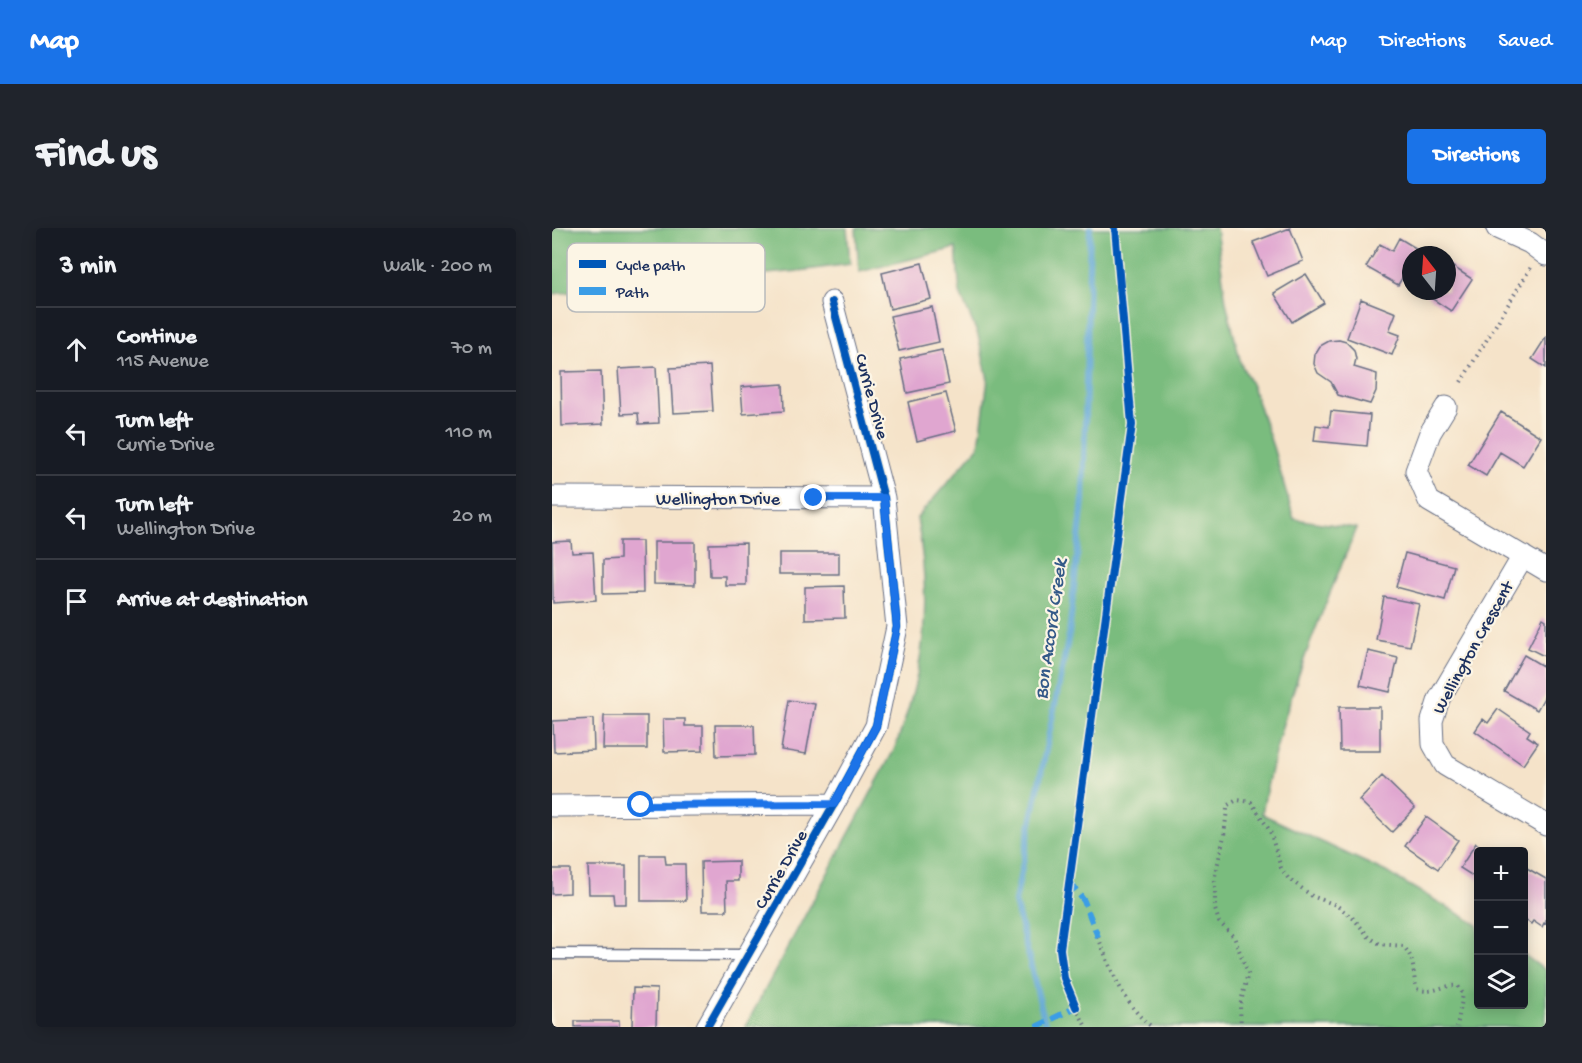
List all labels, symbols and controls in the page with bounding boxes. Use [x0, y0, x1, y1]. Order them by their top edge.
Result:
text: Map [30, 26, 79, 59]
text: Map [1310, 30, 1347, 55]
text: Directions [1380, 30, 1465, 55]
text: Saved [1498, 30, 1552, 55]
button: Directions [1407, 129, 1546, 184]
text: Find us [36, 132, 156, 181]
legend [567, 243, 765, 312]
north arrow [1402, 246, 1456, 300]
text: 3 min [60, 252, 116, 283]
text: Walk · 200 m [383, 256, 492, 279]
text: Cycle path [616, 258, 686, 277]
text: Path [615, 285, 649, 304]
text: Continue [117, 325, 197, 351]
icon: ahead [60, 333, 93, 366]
text: 70 m [451, 338, 492, 361]
text: 115 Avenue [117, 351, 209, 374]
street label: Currie Drive [849, 352, 892, 442]
text: Turn left [117, 409, 191, 435]
icon: left [60, 417, 93, 450]
text: 110 m [446, 422, 492, 445]
text: Currie Drive [117, 435, 214, 458]
route end [800, 484, 826, 510]
street label: Wellington Drive [656, 490, 781, 511]
text: Turn left [117, 493, 191, 519]
icon: left [60, 501, 93, 534]
text: 20 m [452, 506, 492, 529]
text: Wellington Drive [117, 519, 255, 542]
water label: Bon Accord Creek [1031, 556, 1074, 701]
street label: Wellington Crescent [1429, 577, 1520, 718]
icon: arrive [60, 585, 93, 618]
text: Arrive at destination [117, 588, 307, 614]
route start [627, 791, 653, 817]
street label: Currie Drive [751, 826, 814, 913]
map controls [1474, 847, 1528, 1009]
button: + [1474, 847, 1528, 901]
button: − [1474, 901, 1528, 955]
button: layers [1474, 955, 1528, 1009]

